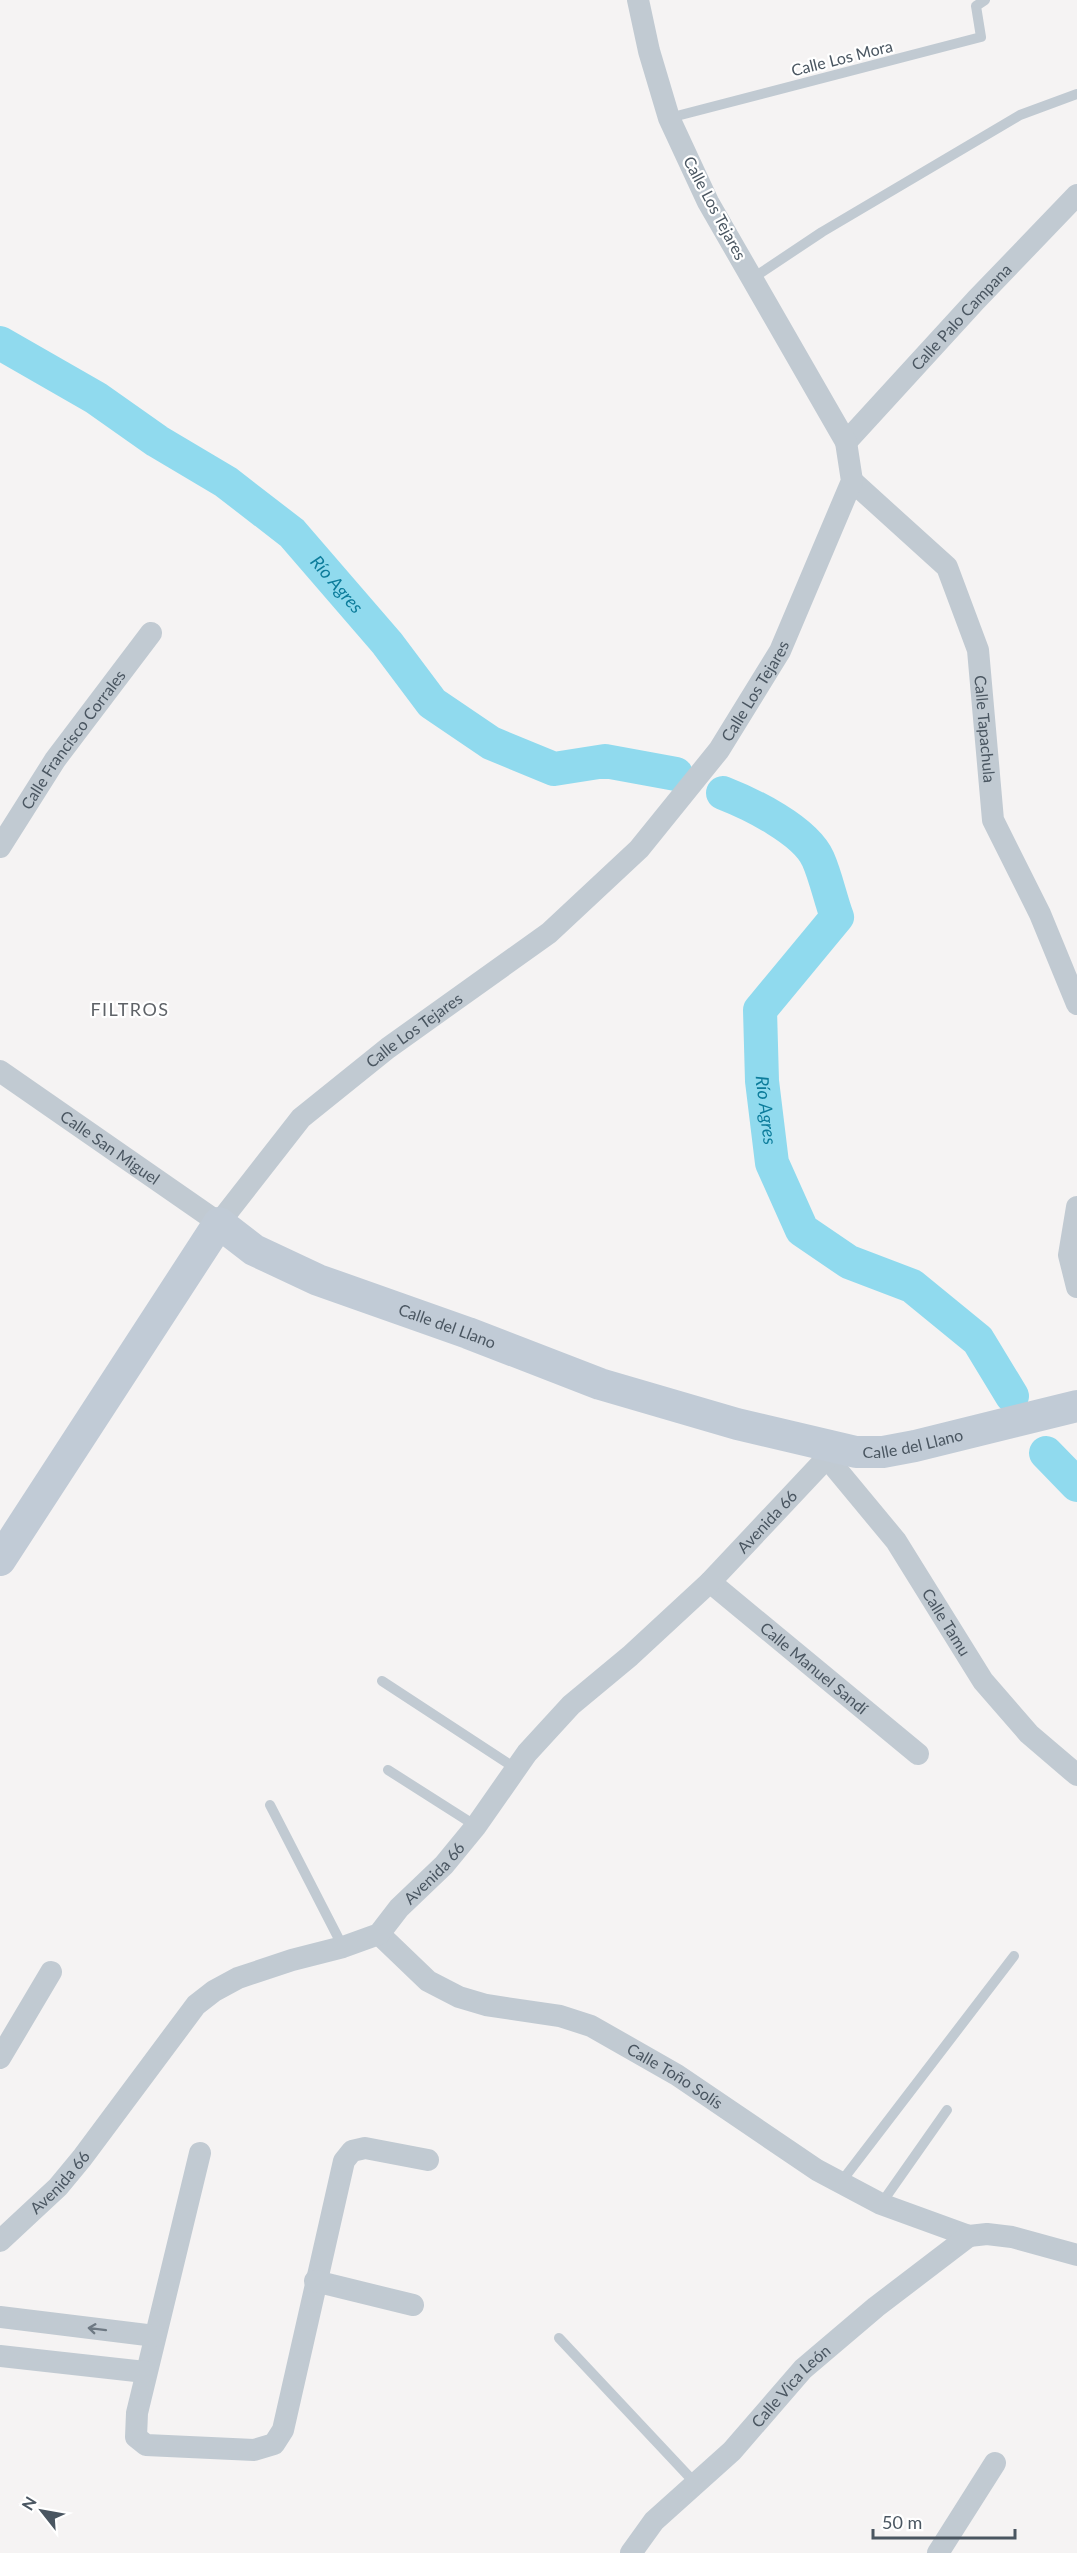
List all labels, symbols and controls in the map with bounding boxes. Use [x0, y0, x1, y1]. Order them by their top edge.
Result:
street label: Calle Los Mora [789, 36, 895, 79]
street label: Calle Los Tejares [680, 153, 751, 263]
street label: Calle Palo Campana [907, 259, 1015, 374]
water label: Río Agres [306, 550, 368, 617]
street label: Calle Los Tejares [717, 638, 792, 745]
street label: Calle Francisco Corrales [16, 666, 129, 813]
street label: Calle Tapachula [971, 674, 1000, 784]
street label: Calle Los Tejares [362, 988, 466, 1071]
district label: FILTROS [90, 998, 170, 1020]
water label: Río Agres [752, 1075, 782, 1146]
street label: Calle San Miguel [57, 1106, 164, 1188]
street label: Calle del Llano [396, 1299, 499, 1352]
street label: Calle del Llano [863, 1425, 965, 1461]
street label: Avenida 66 [733, 1486, 801, 1556]
street label: Calle Tamu [919, 1585, 975, 1659]
street label: Calle Manuel Sandí [757, 1618, 873, 1718]
street label: Avenida 66 [399, 1838, 468, 1908]
street label: Calle Toño Solís [624, 2039, 727, 2112]
street label: Avenida 66 [26, 2147, 93, 2217]
one-way arrow [87, 2323, 107, 2334]
street label: Calle Vica León [747, 2340, 834, 2431]
north arrow [12, 2481, 72, 2541]
text: N [17, 2493, 40, 2513]
scale bar [873, 2502, 1016, 2540]
text: 50 m [882, 2511, 922, 2533]

